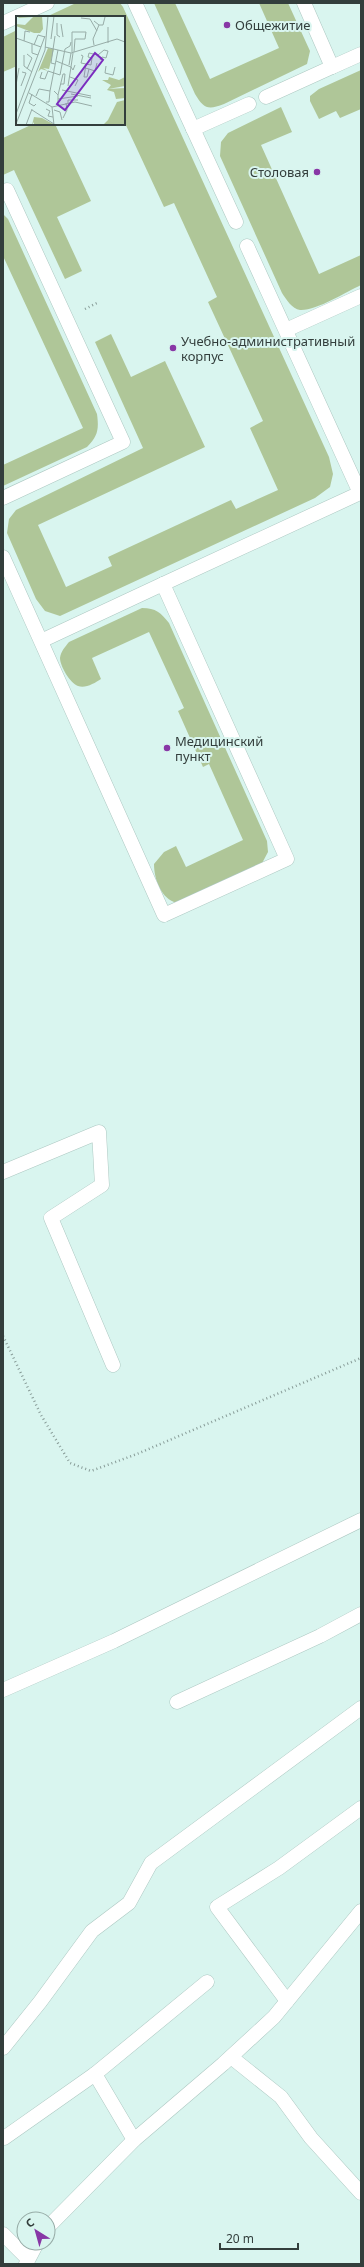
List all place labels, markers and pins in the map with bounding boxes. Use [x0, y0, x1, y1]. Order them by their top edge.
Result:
place label: Общежитие [235, 16, 310, 34]
marker: Общежитие [222, 20, 232, 30]
place label: Столовая [250, 163, 309, 181]
marker: Столовая [312, 167, 322, 177]
place label: Учебно-административный корпус [181, 332, 355, 365]
marker: Учебно-административный корпус [168, 343, 178, 353]
place label: Медицинский пункт [175, 732, 263, 765]
marker: Медицинский пункт [162, 743, 172, 753]

